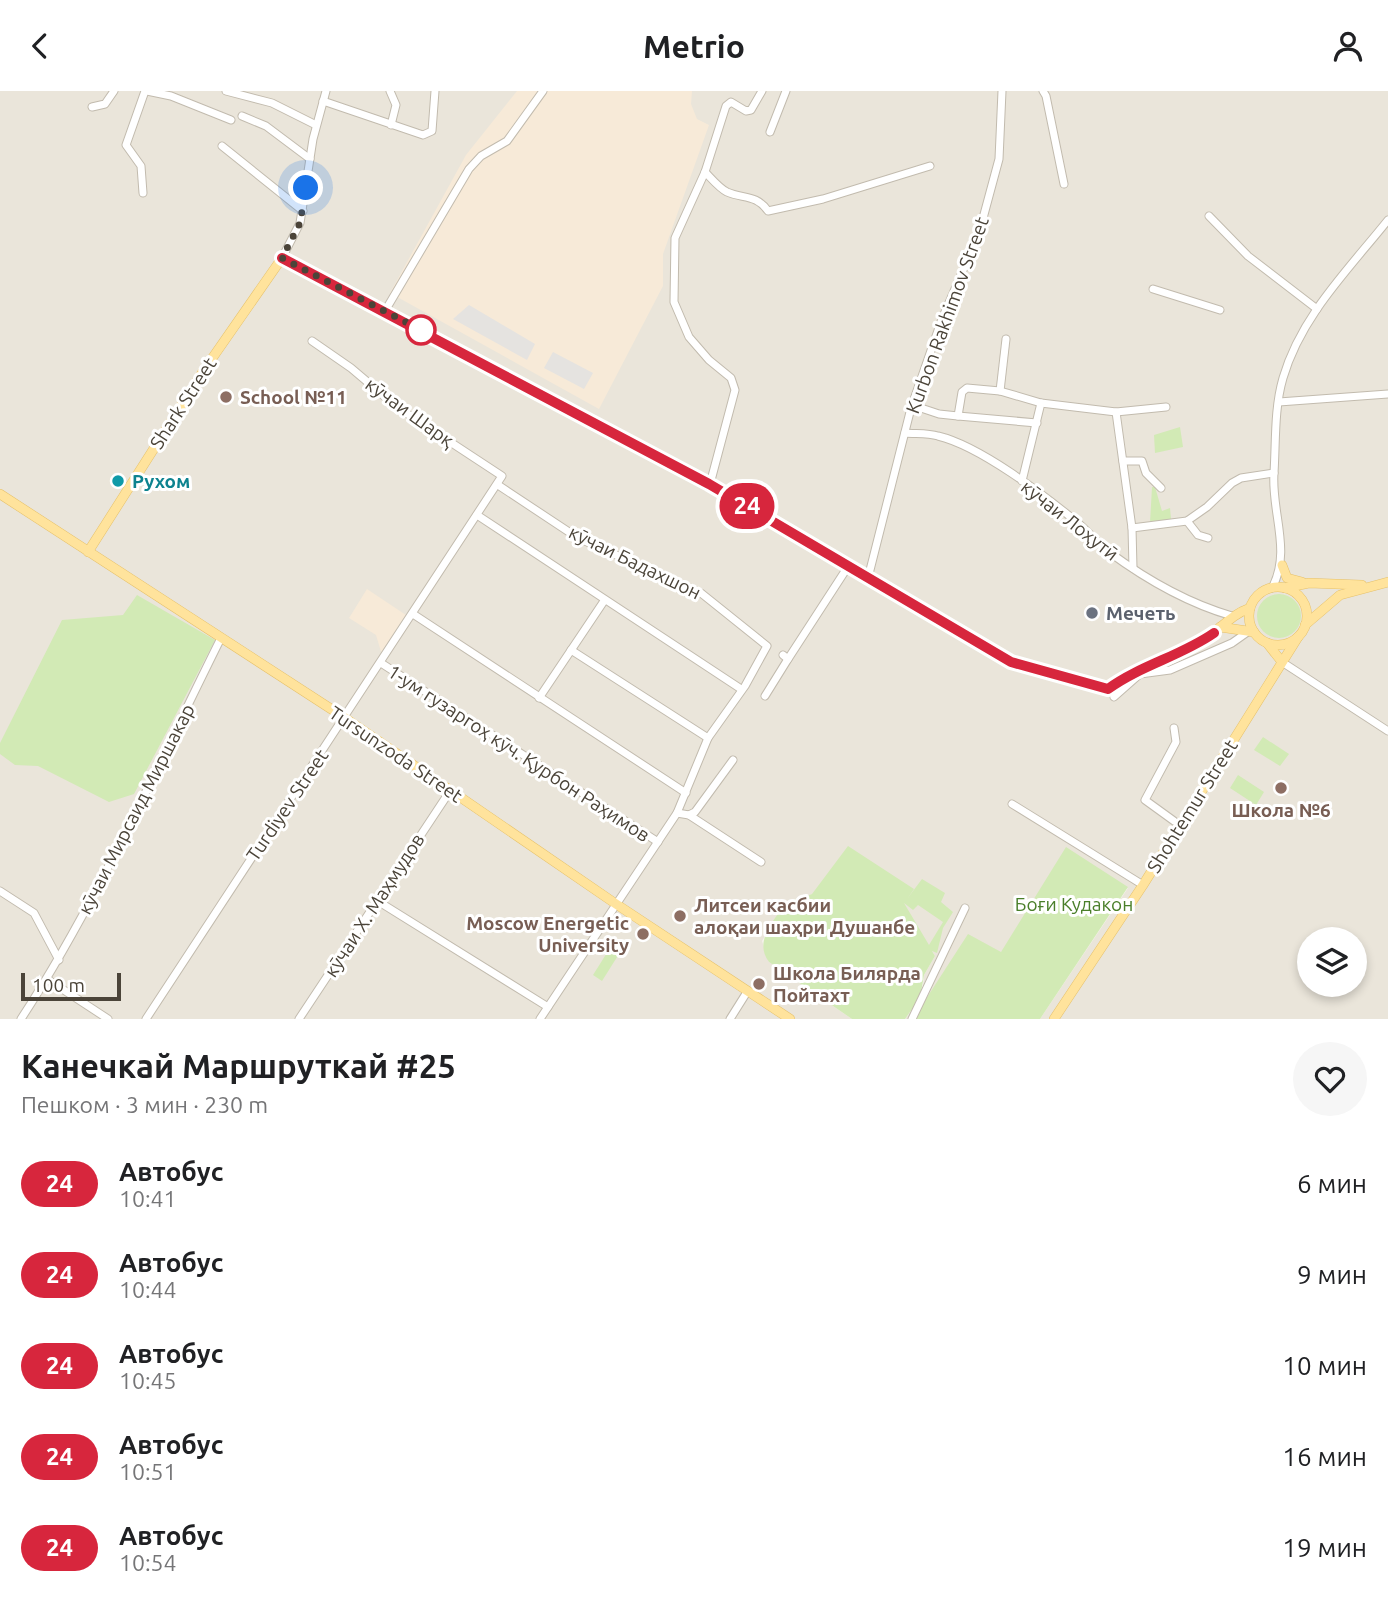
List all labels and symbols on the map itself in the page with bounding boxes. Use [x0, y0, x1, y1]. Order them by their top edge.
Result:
your location [288, 170, 323, 205]
street label: Kurbon Rakhimov Street [901, 213, 993, 416]
unlabelled marker [406, 315, 436, 345]
street label: Shark Street [145, 353, 221, 453]
street label: кӯчаи Шарқ [362, 373, 459, 452]
place label: School №11 [240, 386, 347, 408]
marker: School №11 [218, 389, 234, 405]
place label: Рухом [132, 470, 190, 492]
marker: Рухом [110, 473, 126, 489]
street label: кӯчаи Лоҳутӣ [1017, 475, 1123, 565]
line badge: 24 [716, 483, 778, 529]
street label: кӯчаи Бадахшон [565, 521, 705, 603]
place label: Мечеть [1106, 602, 1175, 624]
marker: Мечеть [1084, 605, 1100, 621]
street label: 1-ум гузаргоҳ кӯч. Қурбон Раҳимов [384, 660, 654, 846]
street label: кӯчаи Мирсаид Миршакар [73, 700, 199, 918]
street label: Tursunzoda Street [325, 701, 467, 807]
street label: Shohtemur Street [1142, 735, 1242, 877]
street label: Turdiyev Street [242, 745, 333, 865]
marker: Школа №6 [1273, 780, 1289, 796]
place label: Школа №6 [1231, 799, 1331, 821]
street label: кӯчаи Х. Маҳмудов [319, 829, 429, 981]
park label: Боғи Кудакон [1015, 893, 1133, 915]
place label: Литсеи касбии алоқаи шаҳри Душанбе [694, 894, 915, 938]
marker: Литсеи касбии алоқаи шаҳри Душанбе [672, 908, 688, 924]
place label: Moscow Energetic University [466, 912, 629, 956]
marker: Moscow Energetic University [635, 926, 651, 942]
place label: Школа Билярда Пойтахт [773, 962, 921, 1006]
scale bar [21, 970, 121, 1002]
marker: Школа Билярда Пойтахт [751, 976, 767, 992]

